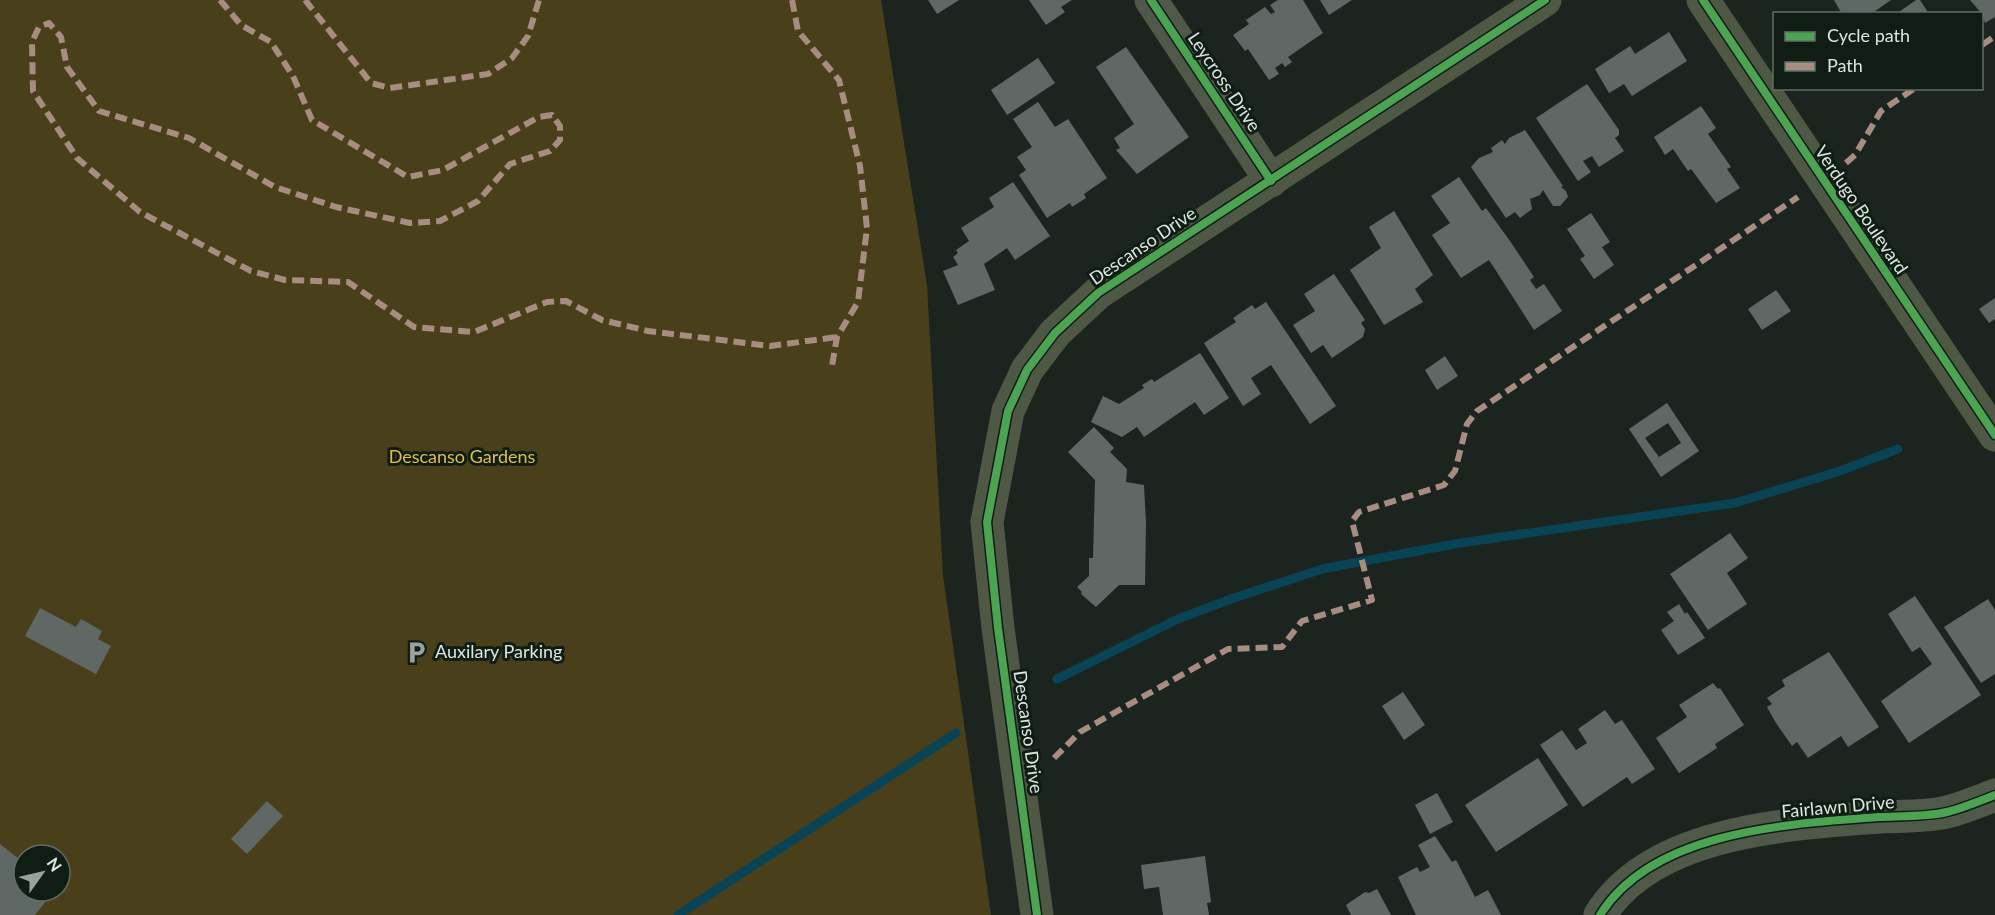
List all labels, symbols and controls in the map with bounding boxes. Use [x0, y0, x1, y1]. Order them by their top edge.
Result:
legend [1773, 12, 1983, 90]
text: Cycle path [1827, 24, 1910, 46]
street label: Leycross Drive [1184, 28, 1266, 135]
text: Path [1827, 54, 1863, 76]
street label: Verdugo Boulevard [1811, 141, 1913, 278]
street label: Descanso Drive [1085, 201, 1200, 289]
park label: Descanso Gardens [389, 445, 536, 467]
parking icon: Auxilary Parking [404, 639, 430, 665]
place label: Auxilary Parking [435, 640, 562, 662]
street label: Descanso Drive [1009, 669, 1049, 795]
street label: Fairlawn Drive [1780, 790, 1895, 822]
north arrow [12, 843, 72, 903]
text: N [44, 854, 66, 875]

